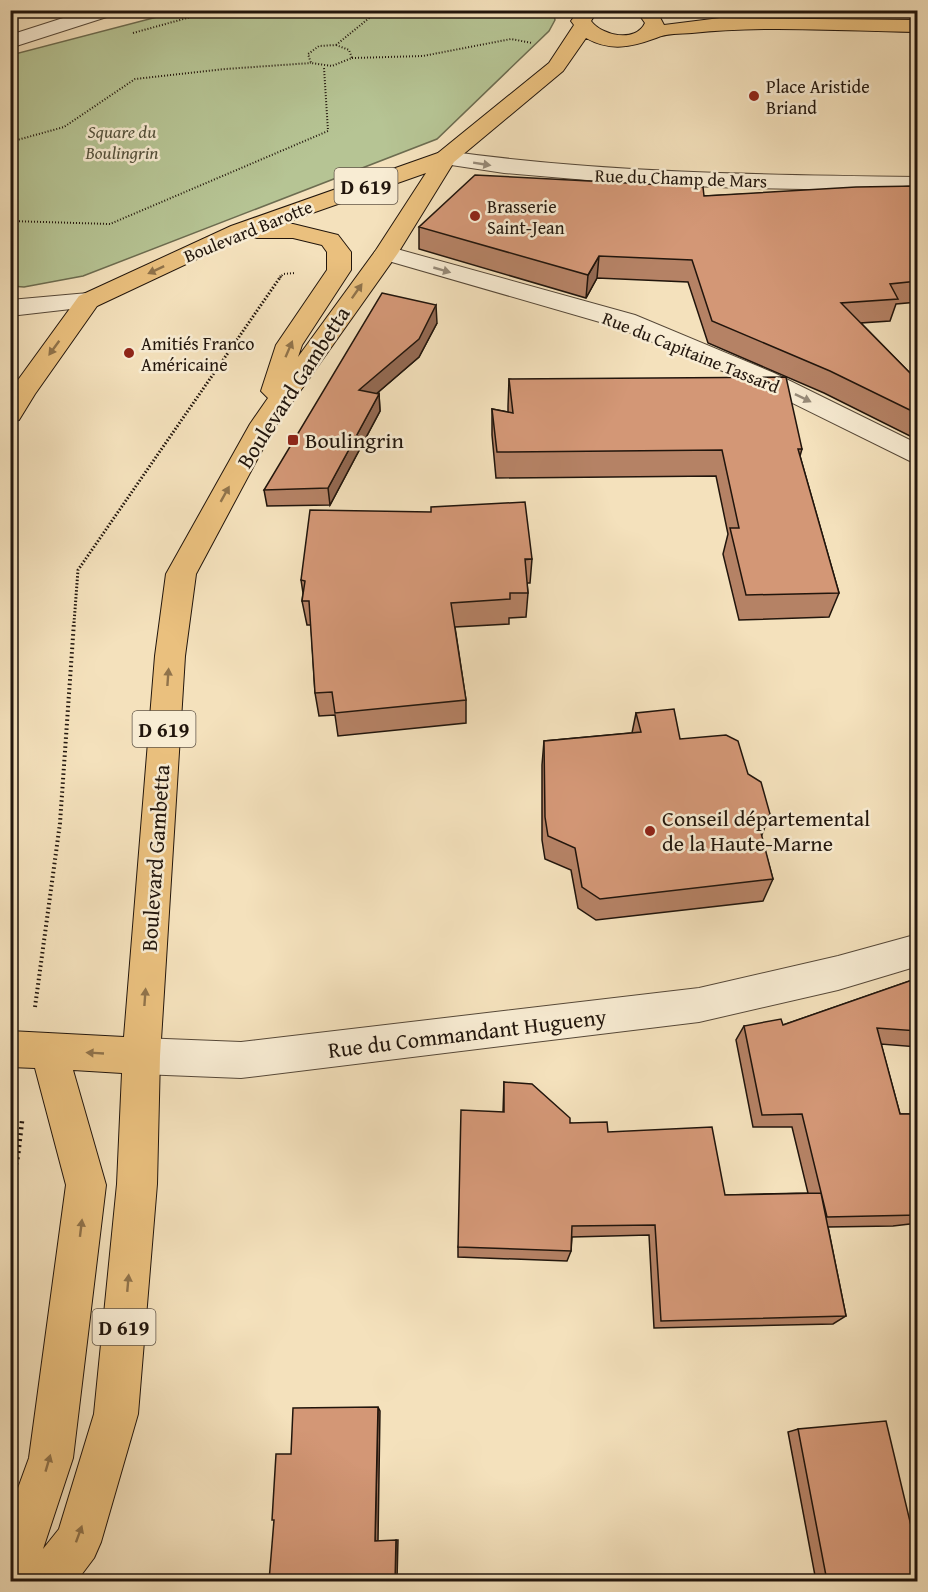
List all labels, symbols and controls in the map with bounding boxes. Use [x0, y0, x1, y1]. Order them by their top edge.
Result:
place label: Place Aristide Briand [766, 73, 870, 121]
marker: Place Aristide Briand [747, 89, 761, 103]
park label: Square du Boulingrin [85, 118, 158, 166]
one-way arrow [473, 160, 492, 169]
street label: Rue du Champ de Mars [594, 161, 768, 195]
road number: D 619 [334, 168, 398, 204]
street label: Boulevard Barotte [180, 193, 316, 269]
place label: Brasserie Saint-Jean [487, 193, 565, 241]
marker: Brasserie Saint-Jean [468, 209, 482, 223]
one-way arrow [146, 265, 164, 275]
one-way arrow [433, 266, 451, 275]
one-way arrow [351, 283, 363, 299]
street label: Boulevard Gambetta [229, 299, 358, 474]
street label: Rue du Capitaine Tassard [598, 304, 784, 400]
place label: Amitiés Franco Américaine [141, 330, 254, 378]
one-way arrow [48, 340, 60, 356]
one-way arrow [284, 340, 293, 357]
marker: Amitiés Franco Américaine [122, 346, 136, 360]
one-way arrow [794, 393, 811, 403]
place label: Boulingrin [305, 424, 404, 456]
marker: Boulingrin [286, 433, 300, 447]
one-way arrow [220, 485, 230, 502]
one-way arrow [163, 668, 173, 687]
road number: D 619 [132, 711, 195, 747]
street label: Boulevard Gambetta [133, 763, 178, 953]
place label: Conseil départemental de la Haute-Marne [662, 802, 870, 859]
marker: Conseil départemental de la Haute-Marne [643, 824, 657, 838]
one-way arrow [141, 988, 150, 1007]
street label: Rue du Commandant Hugueny [326, 1000, 608, 1066]
one-way arrow [86, 1049, 105, 1058]
one-way arrow [76, 1218, 86, 1237]
one-way arrow [123, 1273, 133, 1292]
road number: D 619 [92, 1309, 156, 1345]
one-way arrow [44, 1454, 54, 1472]
one-way arrow [75, 1525, 85, 1543]

